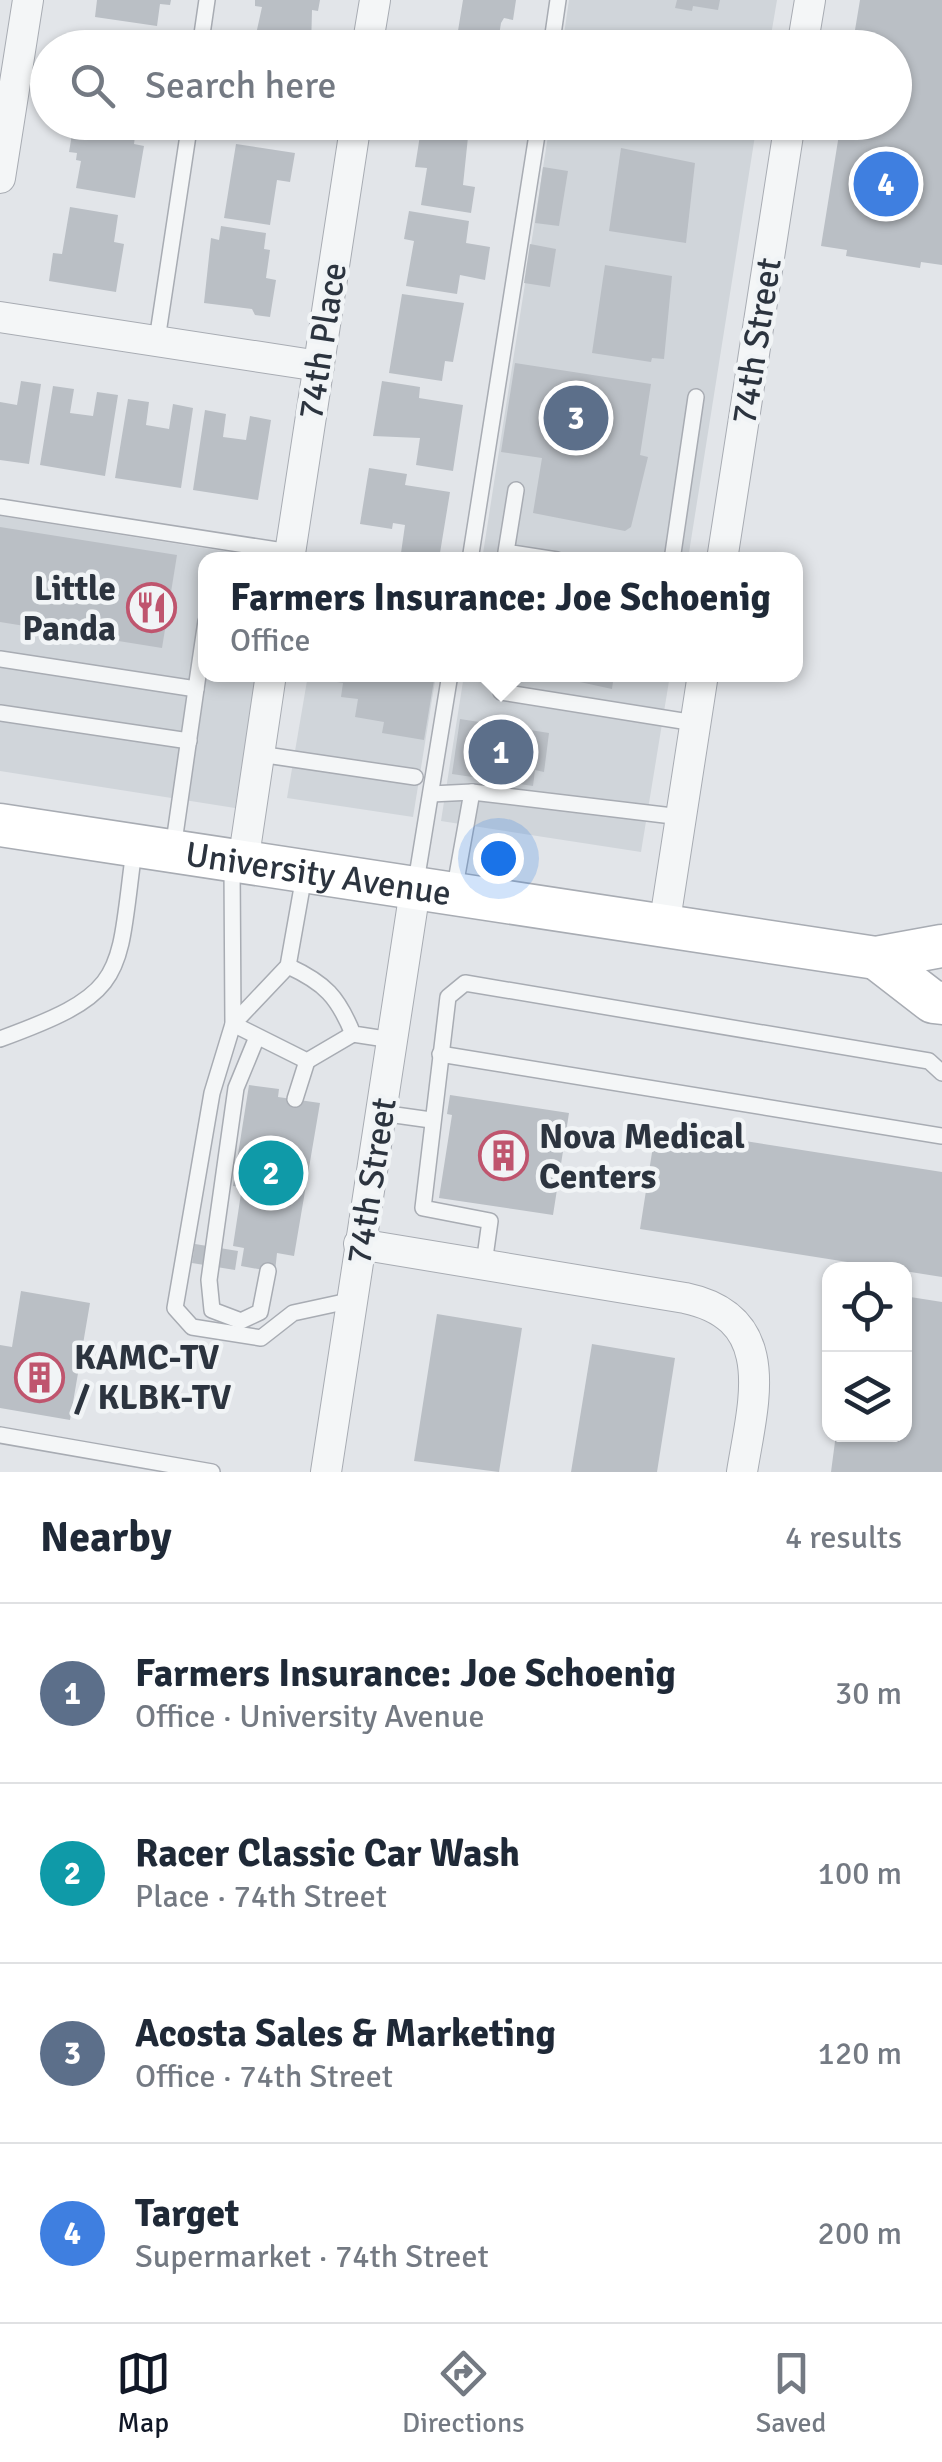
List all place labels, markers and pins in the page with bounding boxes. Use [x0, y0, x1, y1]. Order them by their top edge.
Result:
pin: 4 [854, 146, 918, 222]
pin: 3 [544, 380, 608, 456]
place label: Little Panda [22, 567, 116, 650]
restaurant icon: Little Panda [125, 582, 177, 634]
pin: 1 [468, 714, 534, 790]
place label: Nova Medical Centers [539, 1115, 745, 1198]
building icon: Nova Medical Centers [478, 1130, 530, 1182]
pin: 2 [238, 1136, 304, 1210]
place label: KAMC-TV / KLBK-TV [74, 1336, 231, 1419]
building icon: KAMC-TV / KLBK-TV [13, 1351, 65, 1403]

